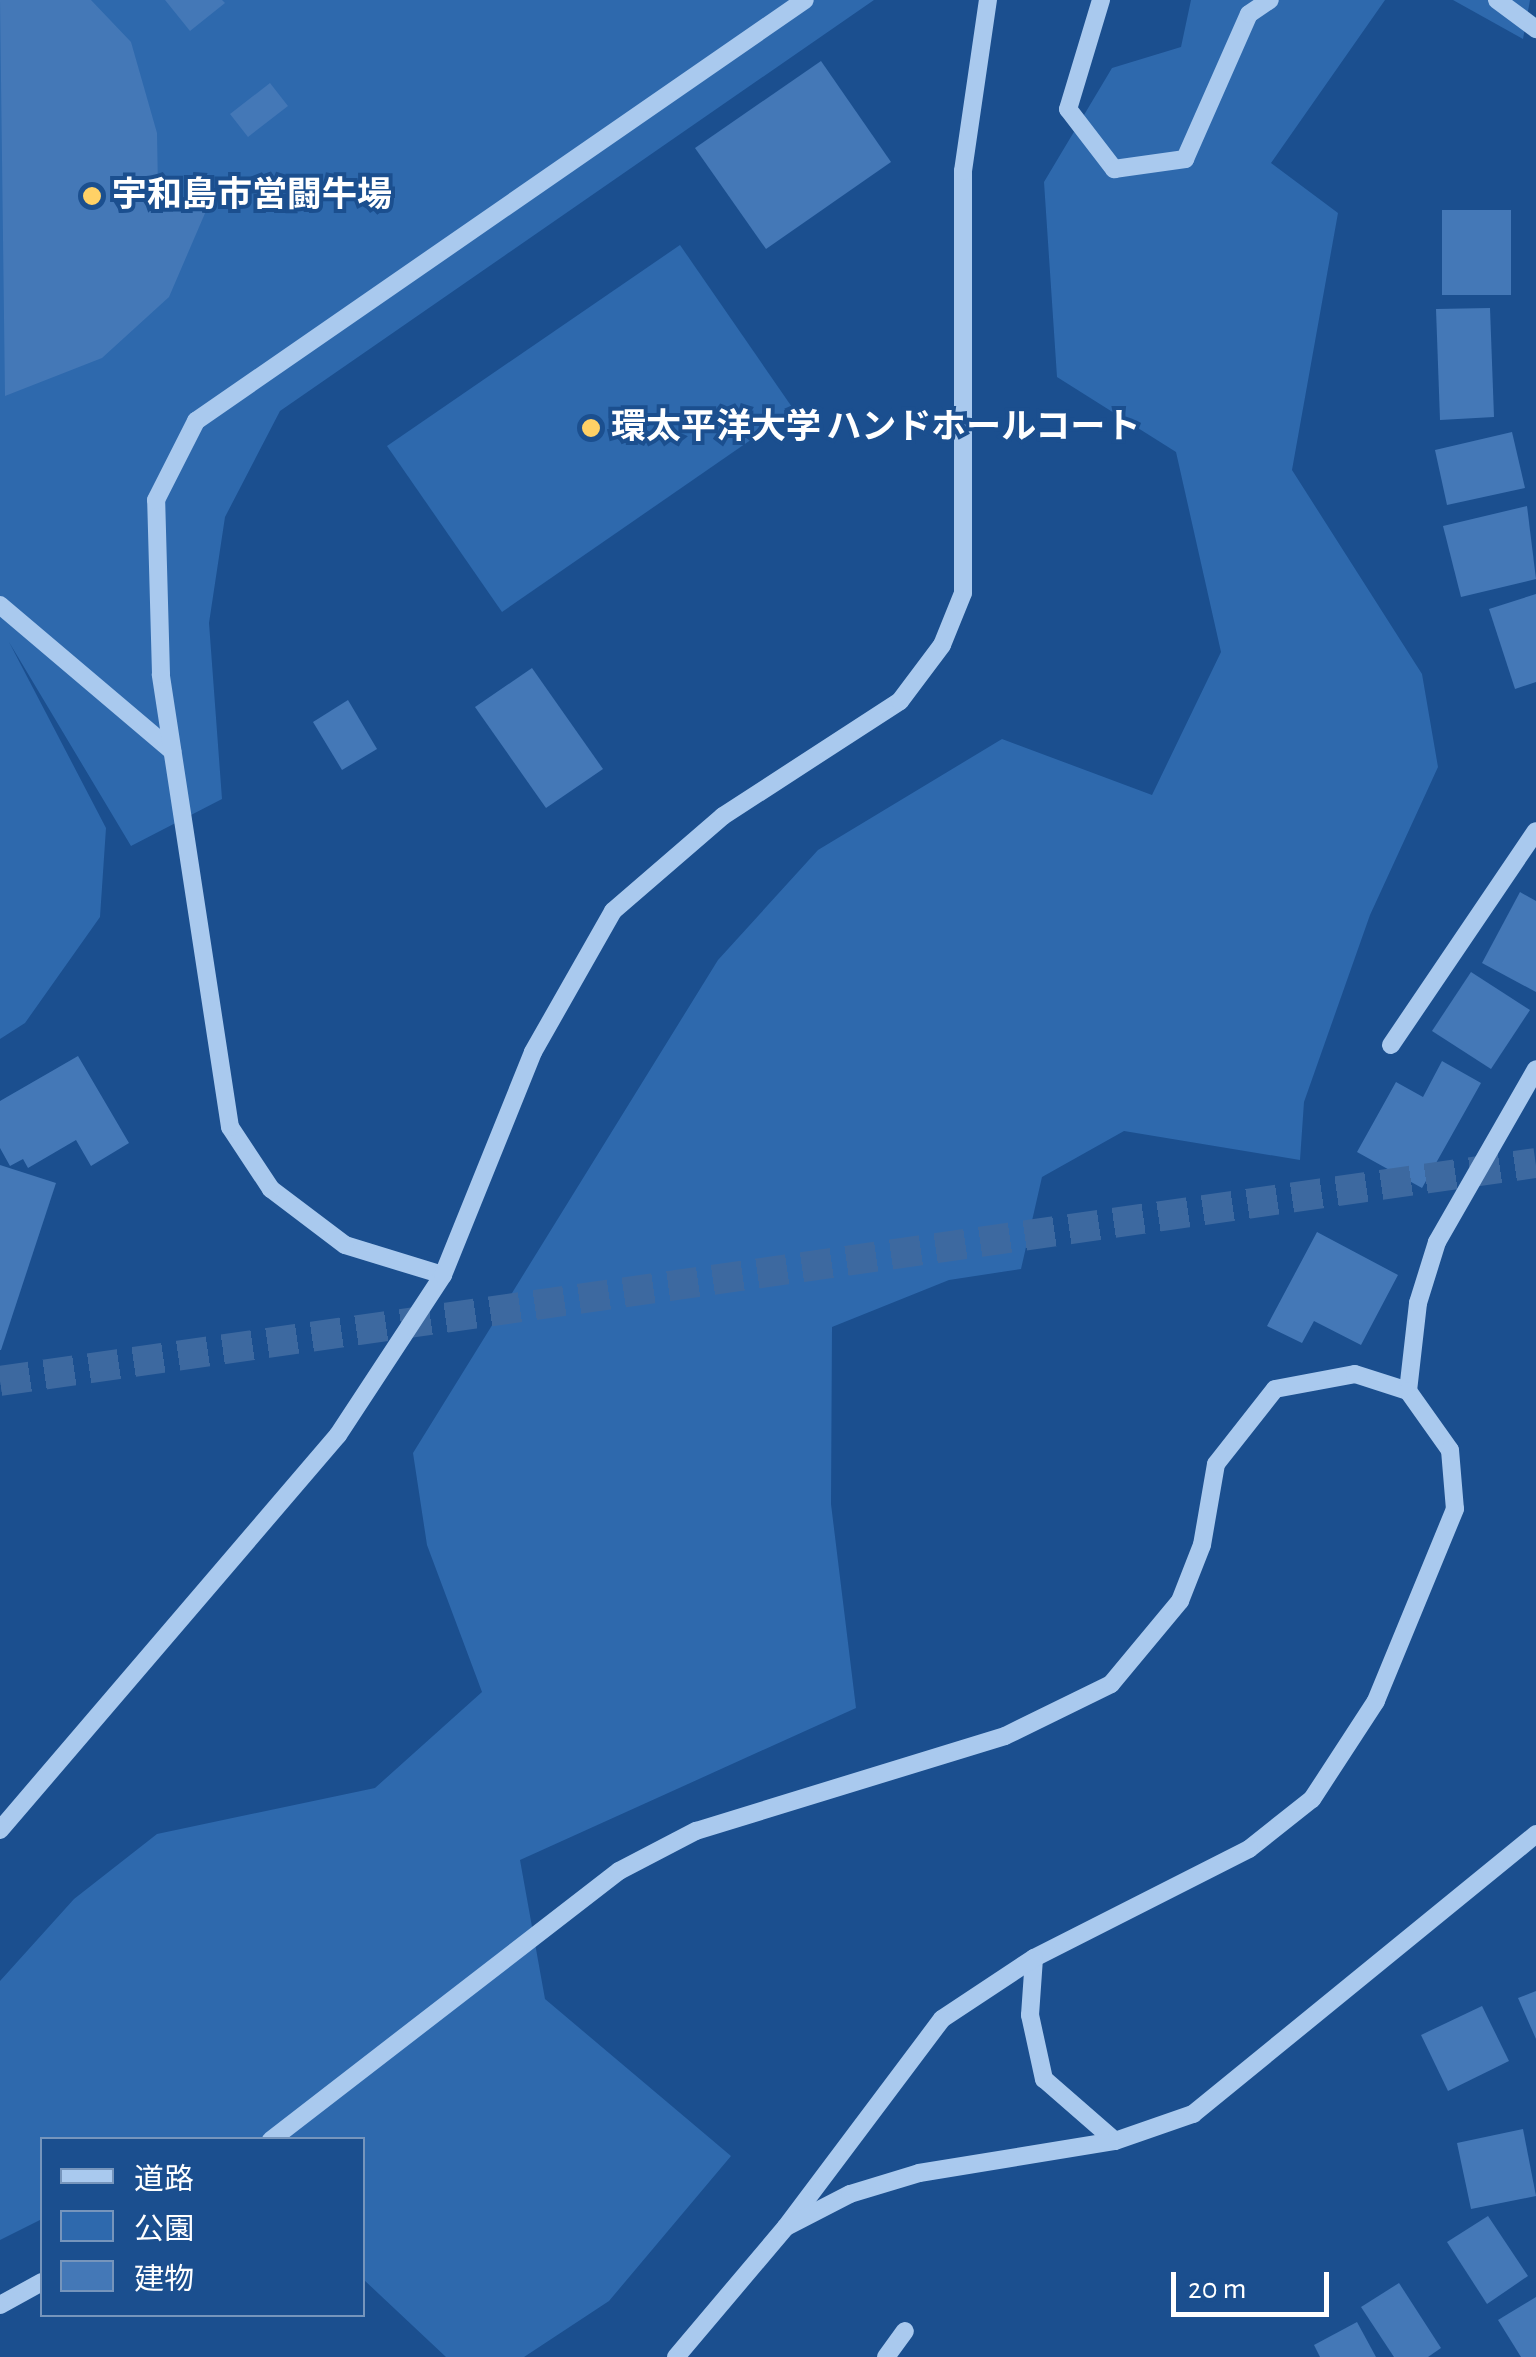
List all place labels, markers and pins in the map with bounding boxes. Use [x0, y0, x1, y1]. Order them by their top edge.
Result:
place label: 宇和島市営闘牛場 [112, 175, 392, 217]
marker: 宇和島市営闘牛場 [81, 185, 103, 207]
place label: 環太平洋大学 ハンドホールコート [611, 407, 1141, 449]
marker: 環太平洋大学 ハンドホールコート [580, 417, 602, 439]

